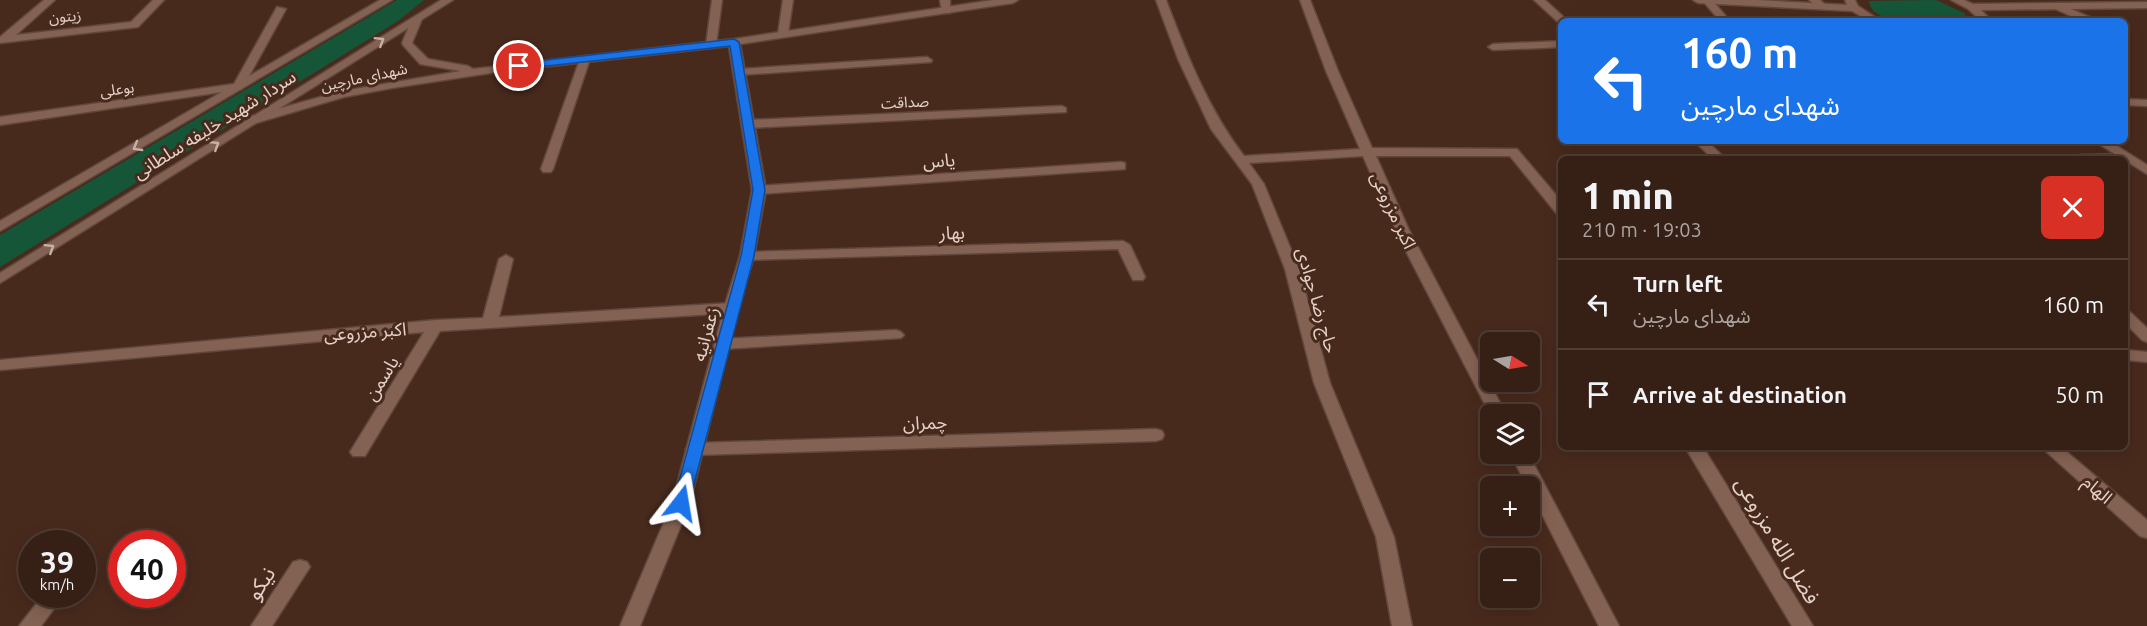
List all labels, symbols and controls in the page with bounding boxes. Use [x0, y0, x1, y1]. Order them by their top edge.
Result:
street label: زیتون [48, 6, 82, 27]
text: 160 m [1681, 29, 1798, 76]
one-way arrow [374, 37, 384, 49]
pin [493, 40, 544, 91]
icon: left [1582, 42, 1660, 120]
icon: arrive [502, 49, 535, 82]
street label: شهدای مارچین [319, 59, 410, 96]
street label: سردار شهید خلیفه سلطانی [129, 66, 300, 184]
street label: بوعلی [99, 78, 135, 101]
text: شهدای مارچین [1681, 90, 1840, 120]
street label: صداقت [880, 92, 930, 112]
one-way arrow [133, 139, 143, 151]
one-way arrow [209, 140, 219, 152]
street label: یاس [922, 149, 956, 173]
street label: اکبر مزروعی [1366, 168, 1421, 253]
text: 1 min [1582, 175, 1674, 216]
button: close [2041, 176, 2104, 239]
text: 210 m · 19:03 [1582, 218, 1702, 241]
street label: بهار [938, 222, 965, 244]
one-way arrow [43, 245, 54, 256]
street label: حاج رضا جوادی [1290, 245, 1343, 356]
text: Turn left [1633, 271, 1723, 296]
icon: left [1582, 288, 1615, 321]
text: 160 m [2043, 292, 2104, 317]
text: شهدای مارچین [1633, 304, 1751, 327]
street label: زعفرانیه [688, 305, 724, 364]
street label: اکبر مزروعی [323, 318, 407, 346]
north arrow [1480, 332, 1540, 392]
map controls [1480, 332, 1540, 608]
street label: یاسمن [360, 352, 404, 405]
icon: arrive [1582, 378, 1615, 411]
text: Arrive at destination [1633, 382, 1847, 407]
text: 50 m [2055, 382, 2104, 407]
button: layers [1480, 404, 1540, 464]
street label: چمران [903, 411, 948, 435]
position arrow [649, 471, 713, 535]
street label: الهام [2076, 471, 2117, 511]
street label: فضل الله مزروعی [1730, 472, 1825, 608]
button: + [1480, 476, 1540, 536]
speed limit sign: 40 [108, 530, 186, 608]
text: 39 [40, 545, 74, 579]
button: − [1480, 548, 1540, 608]
street label: نیکو [241, 562, 280, 604]
text: km/h [40, 576, 74, 593]

